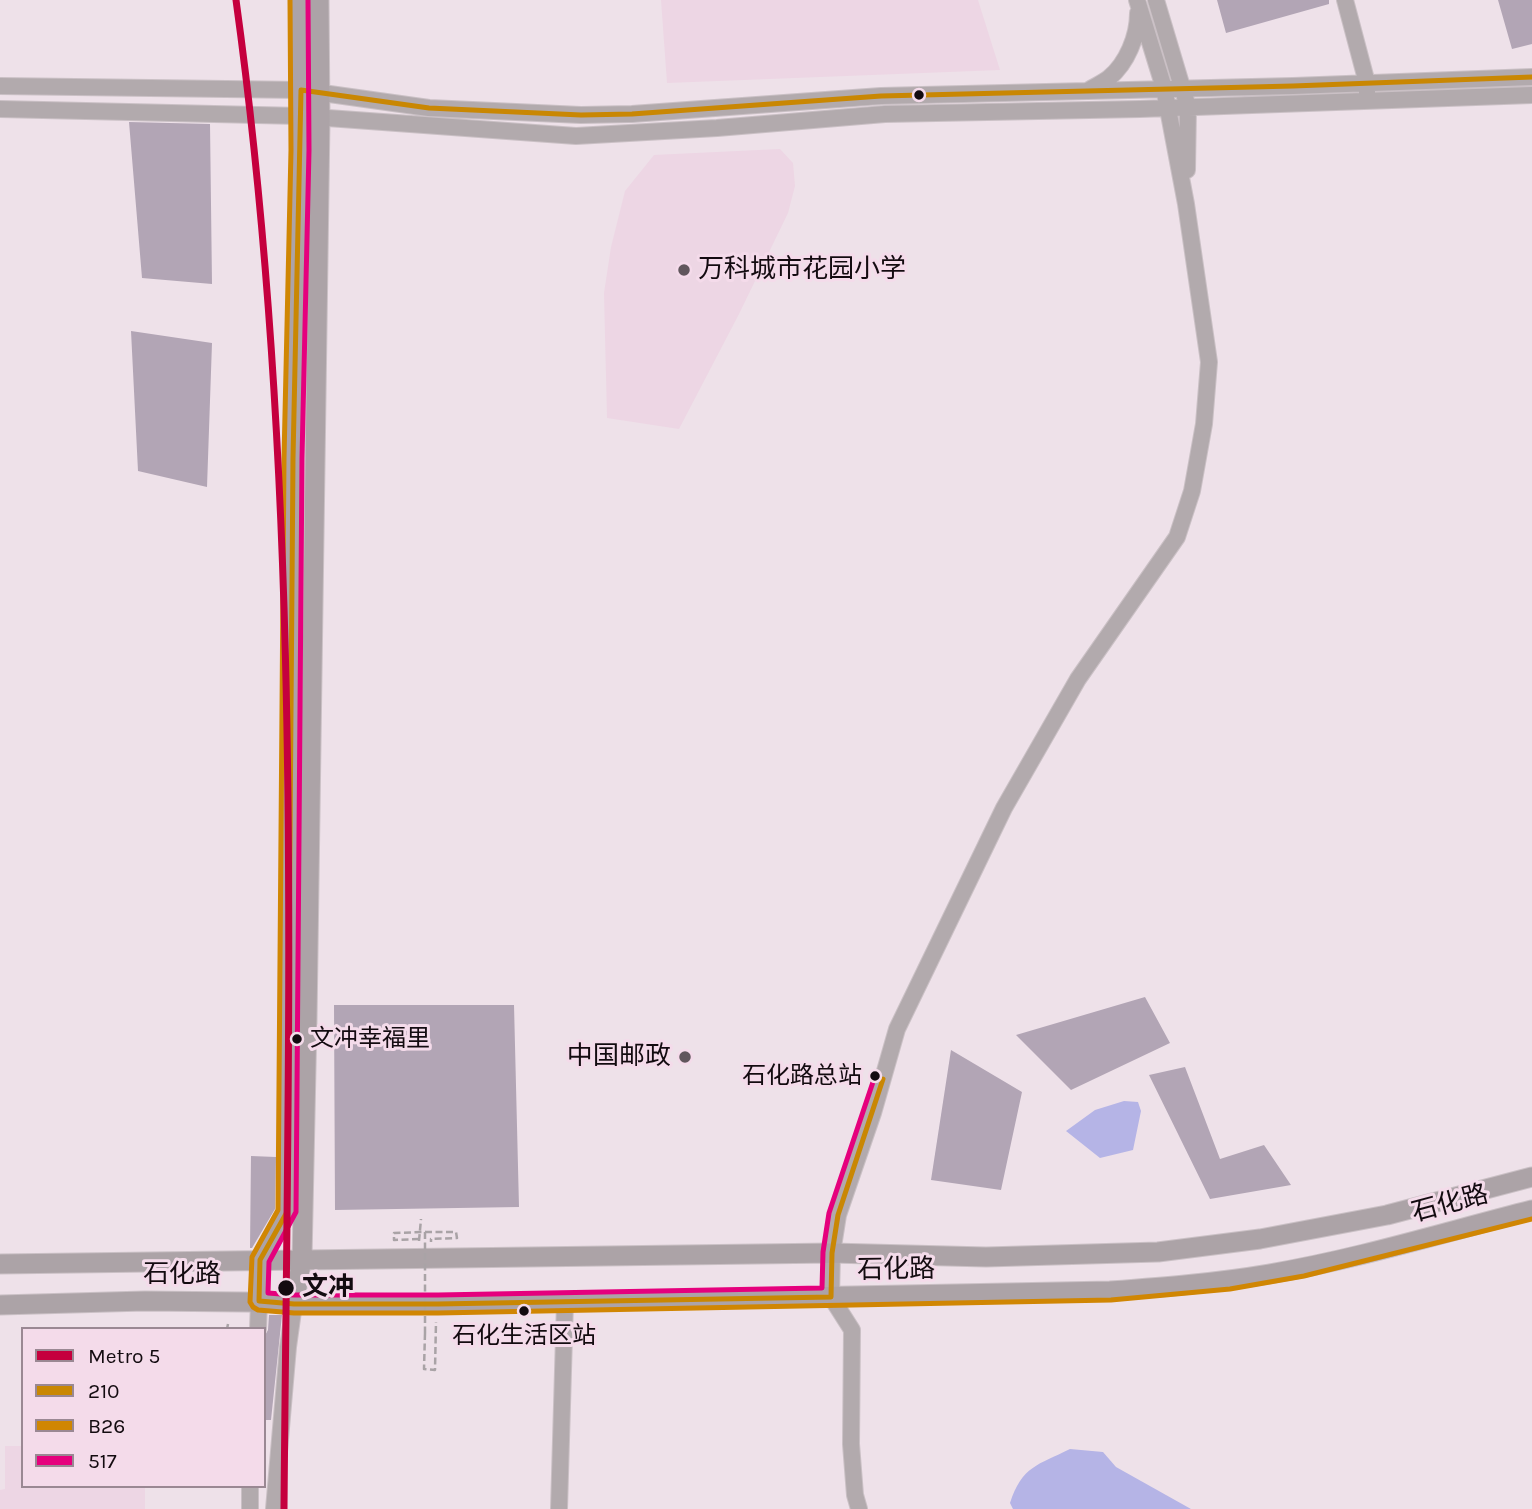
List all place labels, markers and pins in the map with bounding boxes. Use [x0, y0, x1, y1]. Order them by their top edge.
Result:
unlabelled marker [912, 88, 926, 102]
place label: 万科城市花园小学 [698, 254, 906, 286]
marker: 万科城市花园小学 [676, 262, 692, 278]
place label: 文冲幸福里 [310, 1025, 430, 1053]
marker: 文冲幸福里 [290, 1032, 304, 1046]
place label: 中国邮政 [567, 1041, 671, 1073]
marker: 中国邮政 [677, 1049, 693, 1065]
place label: 石化路总站 [742, 1062, 862, 1090]
marker: 石化路总站 [868, 1069, 882, 1083]
place label: 文冲 [302, 1272, 354, 1304]
marker: 文冲 [276, 1278, 296, 1298]
marker: 石化生活区站 [517, 1304, 531, 1318]
place label: 石化生活区站 [452, 1322, 596, 1350]

